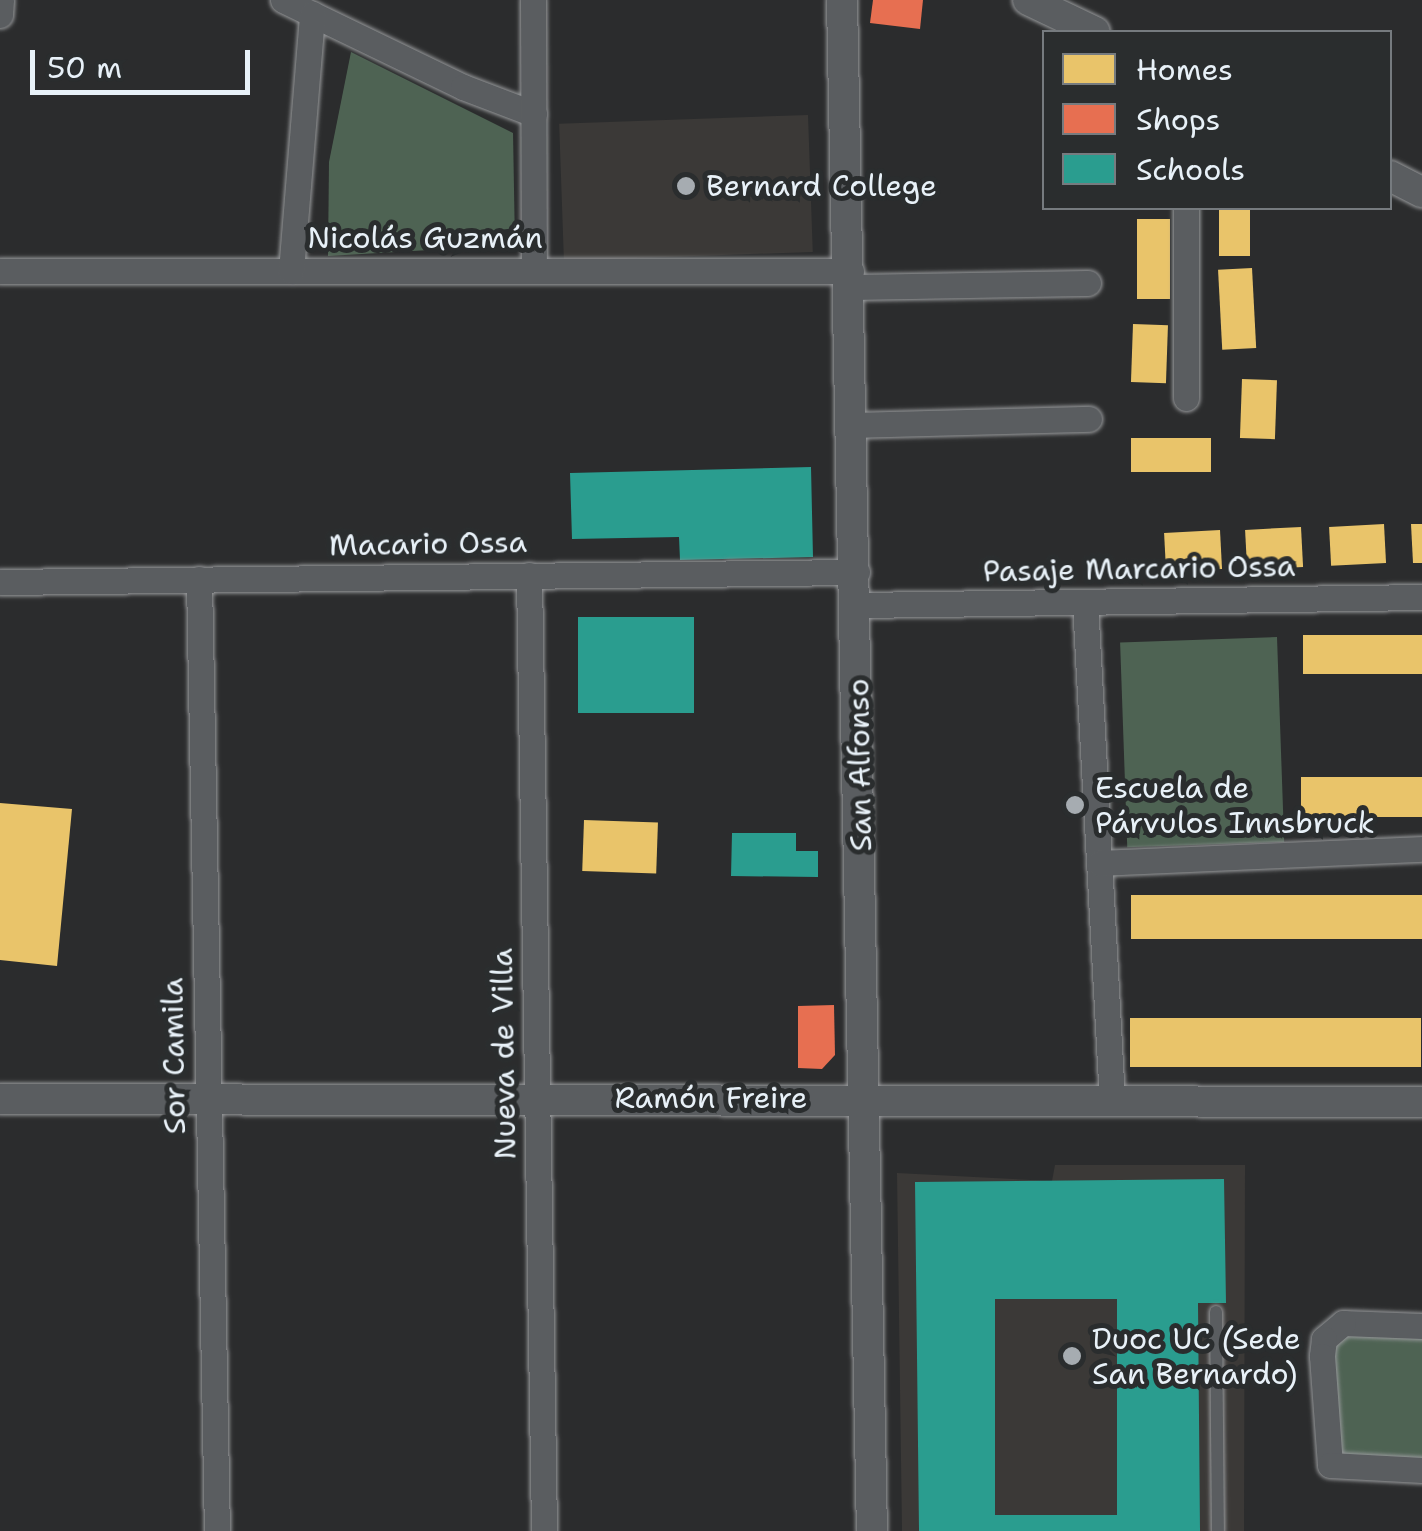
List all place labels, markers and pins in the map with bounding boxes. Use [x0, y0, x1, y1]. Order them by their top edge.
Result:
place label: Bernard College [706, 168, 937, 204]
marker: Bernard College [675, 175, 697, 197]
place label: Escuela de Párvulos Innsbruck [1095, 770, 1375, 840]
marker: Escuela de Párvulos Innsbruck [1064, 794, 1086, 816]
place label: Duoc UC (Sede San Bernardo) [1092, 1321, 1301, 1392]
marker: Duoc UC (Sede San Bernardo) [1061, 1345, 1083, 1367]

